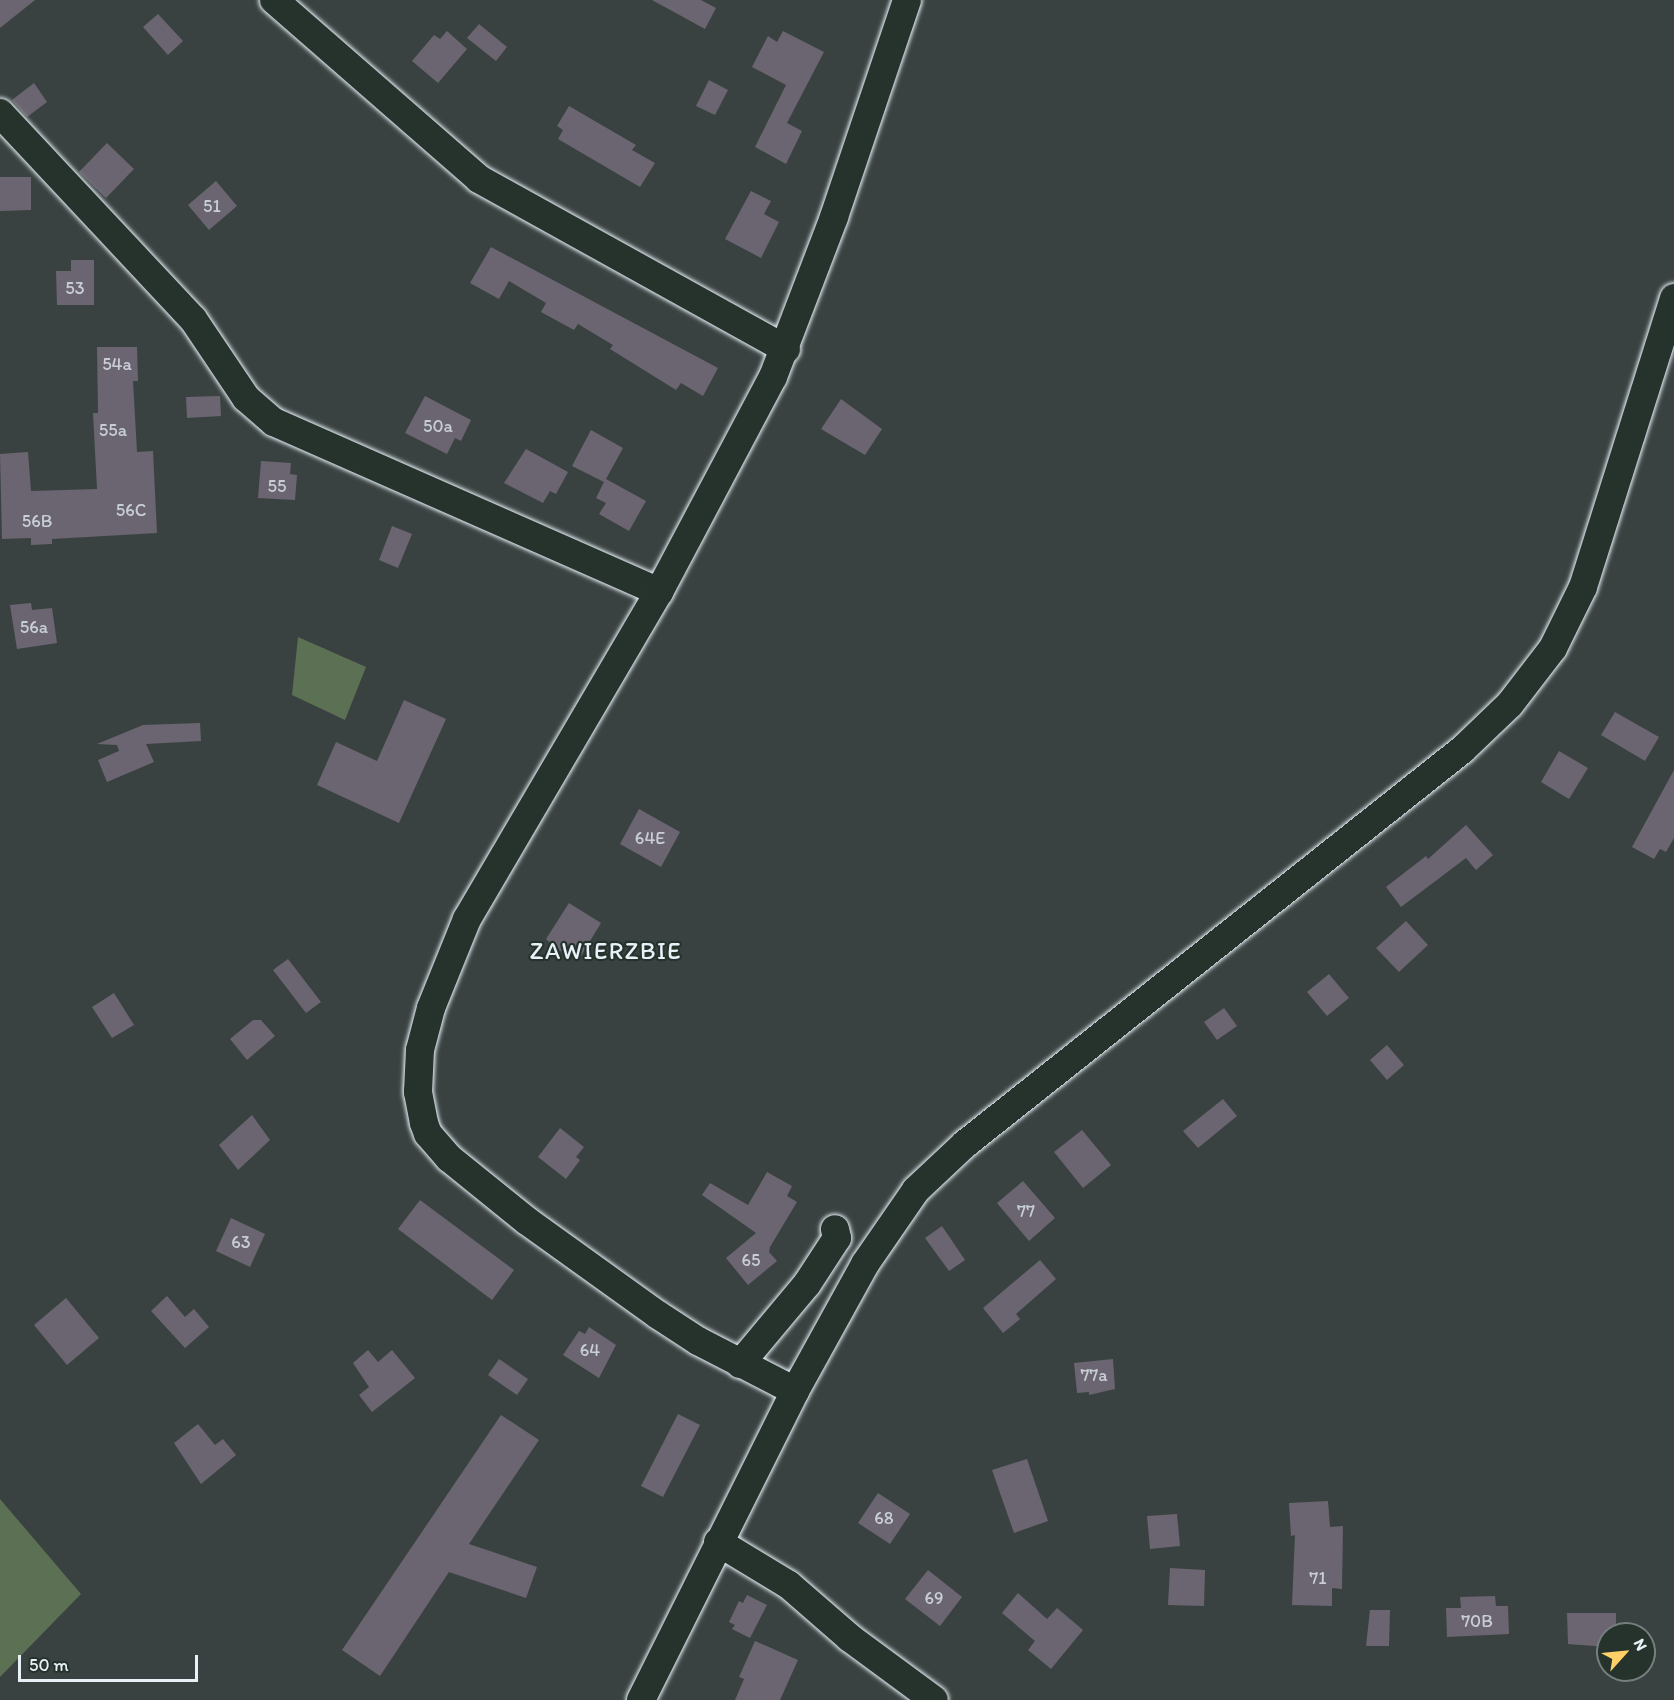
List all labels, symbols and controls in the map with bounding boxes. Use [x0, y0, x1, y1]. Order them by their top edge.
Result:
house number: 51 [203, 195, 221, 217]
house number: 53 [65, 277, 85, 299]
house number: 54a [102, 353, 132, 375]
house number: 50a [423, 415, 453, 437]
house number: 55a [99, 419, 127, 441]
house number: 55 [268, 475, 286, 497]
house number: 56C [116, 499, 146, 521]
house number: 56B [22, 510, 52, 532]
house number: 56a [20, 616, 48, 638]
house number: 64E [635, 827, 665, 849]
district label: ZAWIERZBIE [531, 937, 681, 965]
house number: 77 [1017, 1200, 1035, 1222]
house number: 63 [231, 1231, 251, 1253]
house number: 65 [742, 1249, 760, 1271]
house number: 64 [580, 1339, 600, 1361]
house number: 77a [1080, 1364, 1108, 1386]
house number: 68 [874, 1507, 894, 1529]
house number: 71 [1309, 1567, 1327, 1589]
house number: 69 [925, 1587, 943, 1609]
house number: 70B [1461, 1610, 1493, 1632]
north arrow [1596, 1622, 1656, 1682]
text: N [1630, 1635, 1652, 1654]
scale bar [21, 1643, 201, 1681]
text: 50 m [29, 1654, 69, 1676]

